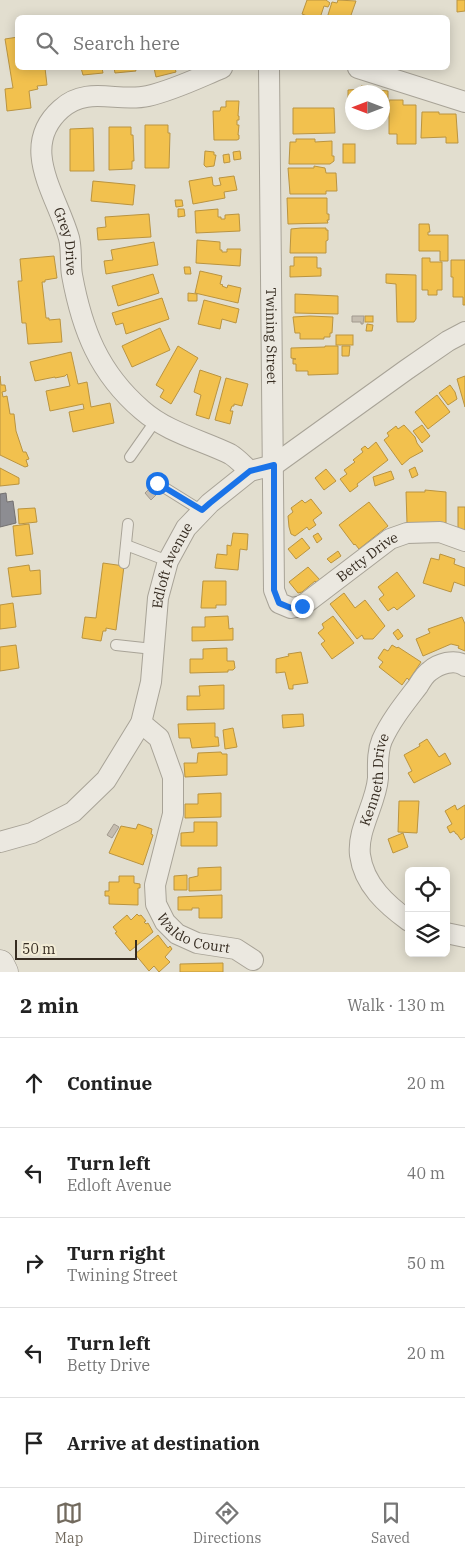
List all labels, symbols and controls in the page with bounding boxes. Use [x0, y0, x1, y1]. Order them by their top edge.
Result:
search box [15, 15, 450, 70]
icon: search [33, 29, 61, 57]
text: Search here [73, 31, 180, 55]
north arrow [345, 85, 390, 130]
street label: Grey Drive [50, 204, 81, 277]
street label: Twining Street [262, 287, 281, 385]
route start [146, 472, 169, 495]
street label: Edloft Avenue [148, 518, 196, 609]
street label: Betty Drive [333, 528, 400, 586]
route end [291, 595, 314, 618]
street label: Kenneth Drive [355, 730, 393, 828]
map controls [405, 867, 450, 957]
button: locate [405, 867, 450, 912]
street label: Waldo Court [153, 910, 231, 957]
button: layers [405, 912, 450, 957]
scale bar [15, 937, 138, 960]
text: 50 m [22, 940, 55, 958]
text: 2 min [20, 991, 79, 1019]
text: Walk · 130 m [347, 995, 445, 1015]
icon: ahead [20, 1069, 48, 1097]
text: Continue [67, 1071, 152, 1095]
text: 20 m [407, 1073, 445, 1093]
text: Turn left [67, 1151, 150, 1175]
icon: left [20, 1159, 48, 1187]
text: 40 m [407, 1163, 445, 1183]
text: Edloft Avenue [67, 1175, 172, 1195]
text: Turn right [67, 1241, 165, 1265]
icon: right [20, 1249, 48, 1277]
text: 50 m [407, 1253, 445, 1273]
text: Twining Street [67, 1265, 178, 1285]
text: Turn left [67, 1331, 150, 1355]
icon: left [20, 1339, 48, 1367]
text: 20 m [407, 1343, 445, 1363]
text: Betty Drive [67, 1355, 150, 1375]
icon: arrive [20, 1429, 48, 1457]
text: Arrive at destination [67, 1431, 260, 1455]
tab: Map [55, 1499, 83, 1547]
tab: Directions [193, 1499, 261, 1547]
tab: Saved [371, 1499, 410, 1547]

